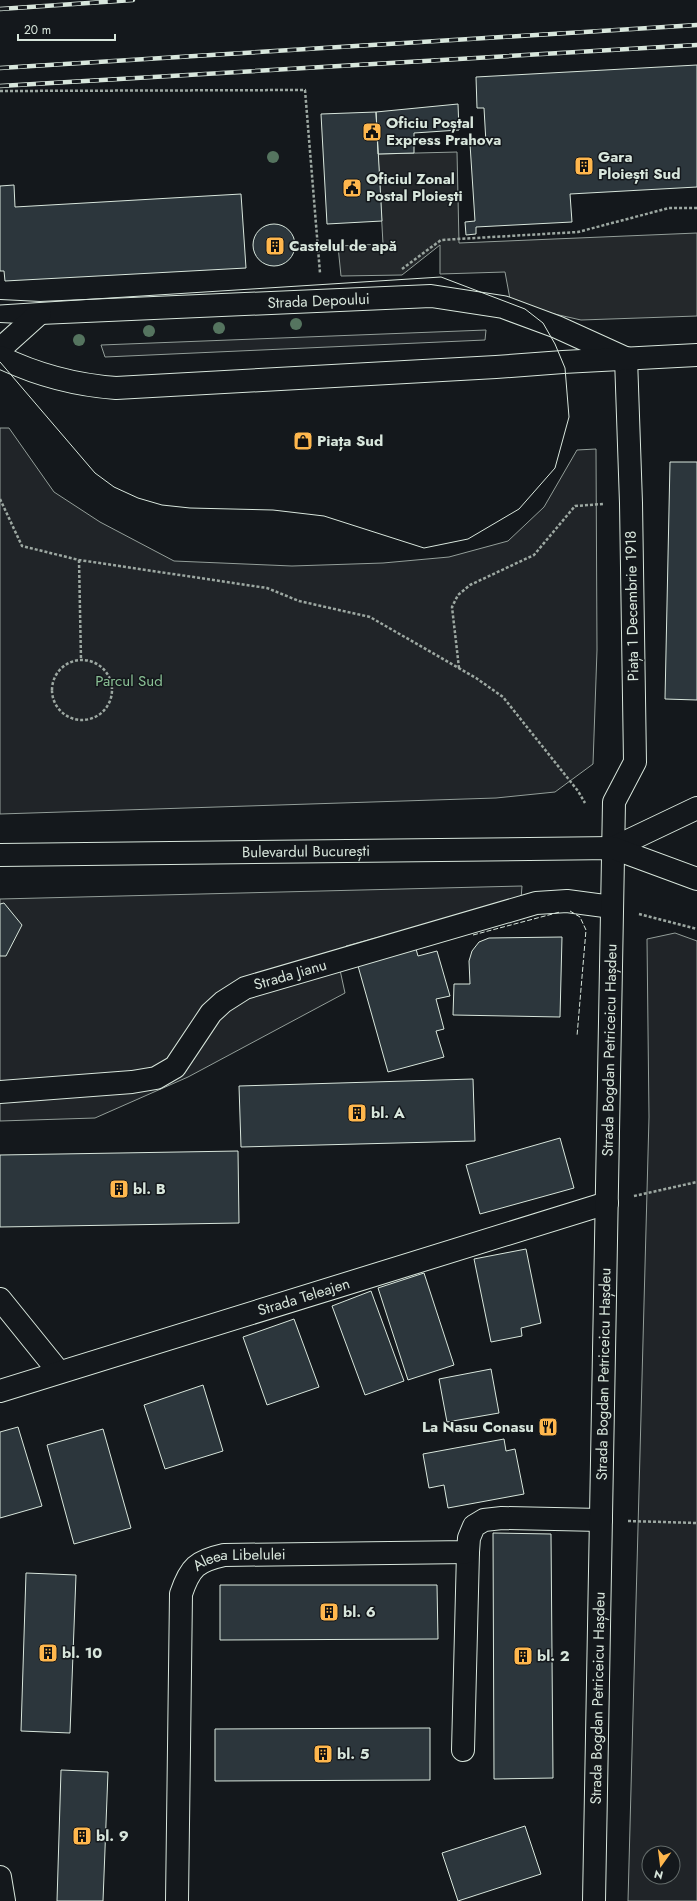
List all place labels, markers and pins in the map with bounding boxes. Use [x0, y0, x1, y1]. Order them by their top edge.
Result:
place label: Oficiu Poștal Express Prahova [386, 112, 501, 151]
public building icon: Oficiu Poștal Express Prahova [361, 121, 383, 143]
place label: Gara Ploiești Sud [598, 146, 681, 185]
building icon: Gara Ploiești Sud [573, 155, 595, 177]
place label: Oficiul Zonal Postal Ploiești [366, 168, 463, 207]
public building icon: Oficiul Zonal Postal Ploiești [341, 177, 363, 199]
building icon: Castelul de apă [264, 235, 286, 257]
place label: Castelul de apă [289, 235, 397, 257]
shop icon: Piața Sud [292, 430, 314, 452]
place label: Piața Sud [317, 430, 383, 452]
building icon: bl. A [346, 1102, 368, 1124]
place label: bl. A [371, 1102, 406, 1124]
building icon: bl. B [108, 1178, 130, 1200]
place label: bl. B [133, 1178, 166, 1200]
place label: La Nasu Conasu [422, 1416, 534, 1438]
restaurant icon: La Nasu Conasu [537, 1416, 559, 1438]
building icon: bl. 6 [318, 1601, 340, 1623]
place label: bl. 6 [343, 1601, 376, 1623]
building icon: bl. 10 [37, 1642, 59, 1664]
place label: bl. 10 [62, 1642, 102, 1664]
building icon: bl. 2 [512, 1645, 534, 1667]
place label: bl. 2 [537, 1645, 570, 1667]
building icon: bl. 5 [312, 1743, 334, 1765]
place label: bl. 5 [337, 1743, 370, 1765]
building icon: bl. 9 [71, 1825, 93, 1847]
place label: bl. 9 [96, 1825, 129, 1847]

